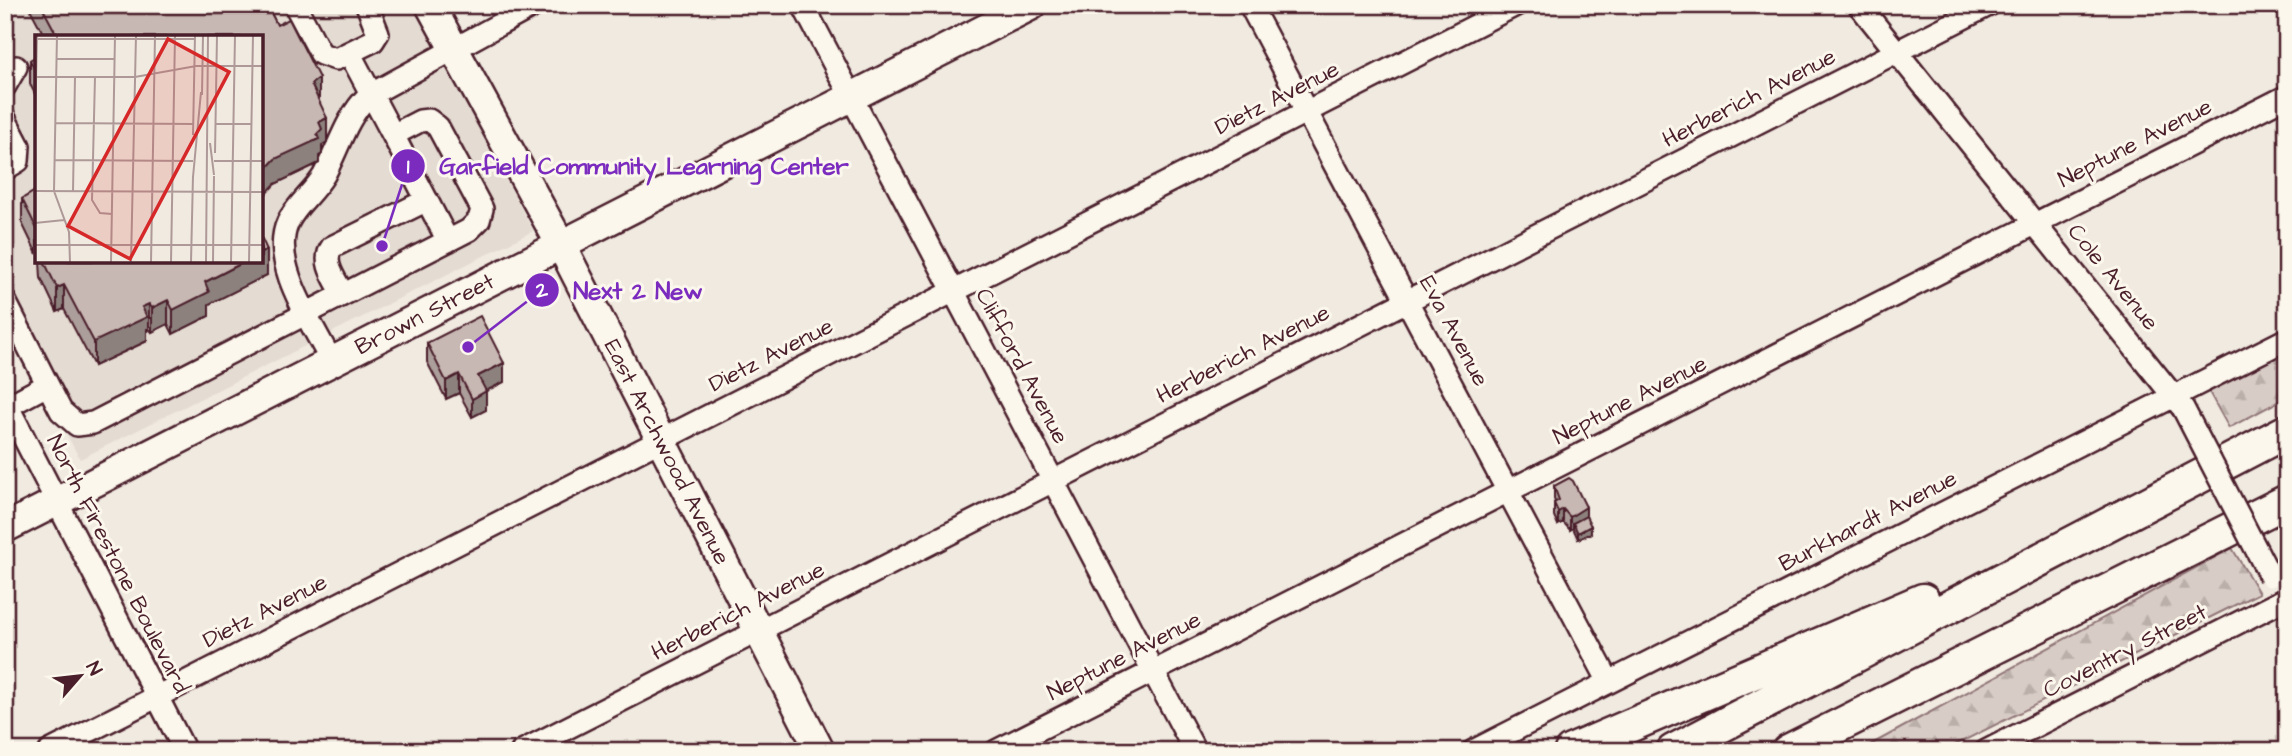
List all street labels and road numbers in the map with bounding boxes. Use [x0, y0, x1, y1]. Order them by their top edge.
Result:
street label: Herberich Avenue [1657, 41, 1841, 155]
street label: Dietz Avenue [1209, 53, 1345, 143]
street label: Neptune Avenue [2053, 90, 2217, 196]
street label: Cole Avenue [2060, 217, 2166, 337]
street label: Brown Street [350, 265, 500, 363]
street label: Eva Avenue [1411, 270, 1497, 392]
street label: Clifford Avenue [967, 283, 1077, 449]
street label: Herberich Avenue [1151, 297, 1335, 411]
street label: Dietz Avenue [703, 310, 839, 400]
street label: East Archwood Avenue [596, 334, 738, 570]
street label: Neptune Avenue [1548, 347, 1712, 453]
street label: North Firestone Boulevard [41, 430, 195, 698]
street label: Burkhardt Avenue [1774, 462, 1962, 580]
street label: Herberich Avenue [646, 554, 830, 668]
street label: Dietz Avenue [197, 566, 333, 656]
street label: Coventry Street [2038, 596, 2213, 707]
street label: Neptune Avenue [1042, 603, 1206, 709]

